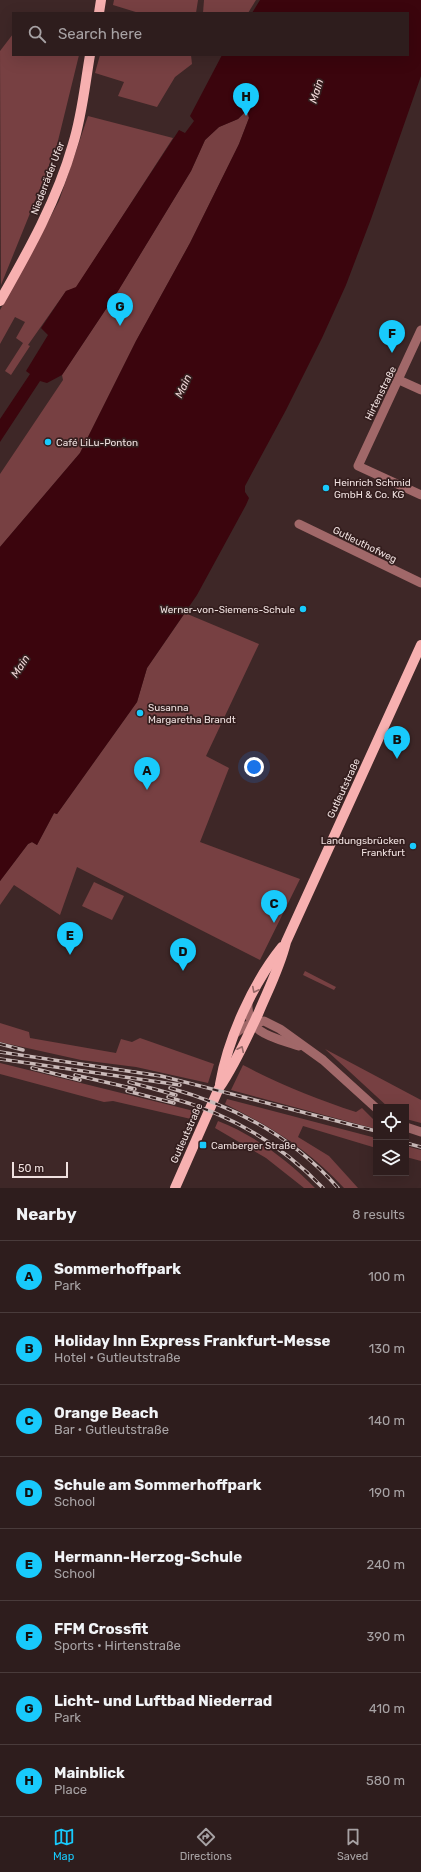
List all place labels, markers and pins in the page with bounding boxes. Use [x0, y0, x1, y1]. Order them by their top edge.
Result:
pin: H [233, 83, 259, 116]
pin: G [107, 293, 133, 326]
pin: F [379, 320, 405, 353]
marker: Café LiLu-Ponton [43, 437, 53, 447]
place label: Café LiLu-Ponton [56, 437, 138, 449]
place label: Heinrich Schmid GmbH & Co. KG [334, 477, 411, 501]
marker: Heinrich Schmid GmbH & Co. KG [321, 483, 331, 493]
place label: Werner-von-Siemens-Schule [160, 604, 295, 616]
marker: Werner-von-Siemens-Schule [298, 604, 308, 614]
place label: Susanna Margaretha Brandt [148, 702, 236, 726]
marker: Susanna Margaretha Brandt [135, 708, 145, 718]
pin: B [384, 726, 410, 759]
pin: A [134, 757, 160, 790]
place label: Landungsbrücken Frankfurt [321, 835, 405, 859]
marker: Landungsbrücken Frankfurt [408, 841, 418, 851]
pin: C [261, 890, 287, 923]
pin: E [57, 922, 83, 955]
pin: D [170, 938, 196, 971]
marker: Camberger Straße [198, 1140, 208, 1150]
place label: Camberger Straße [211, 1140, 296, 1152]

